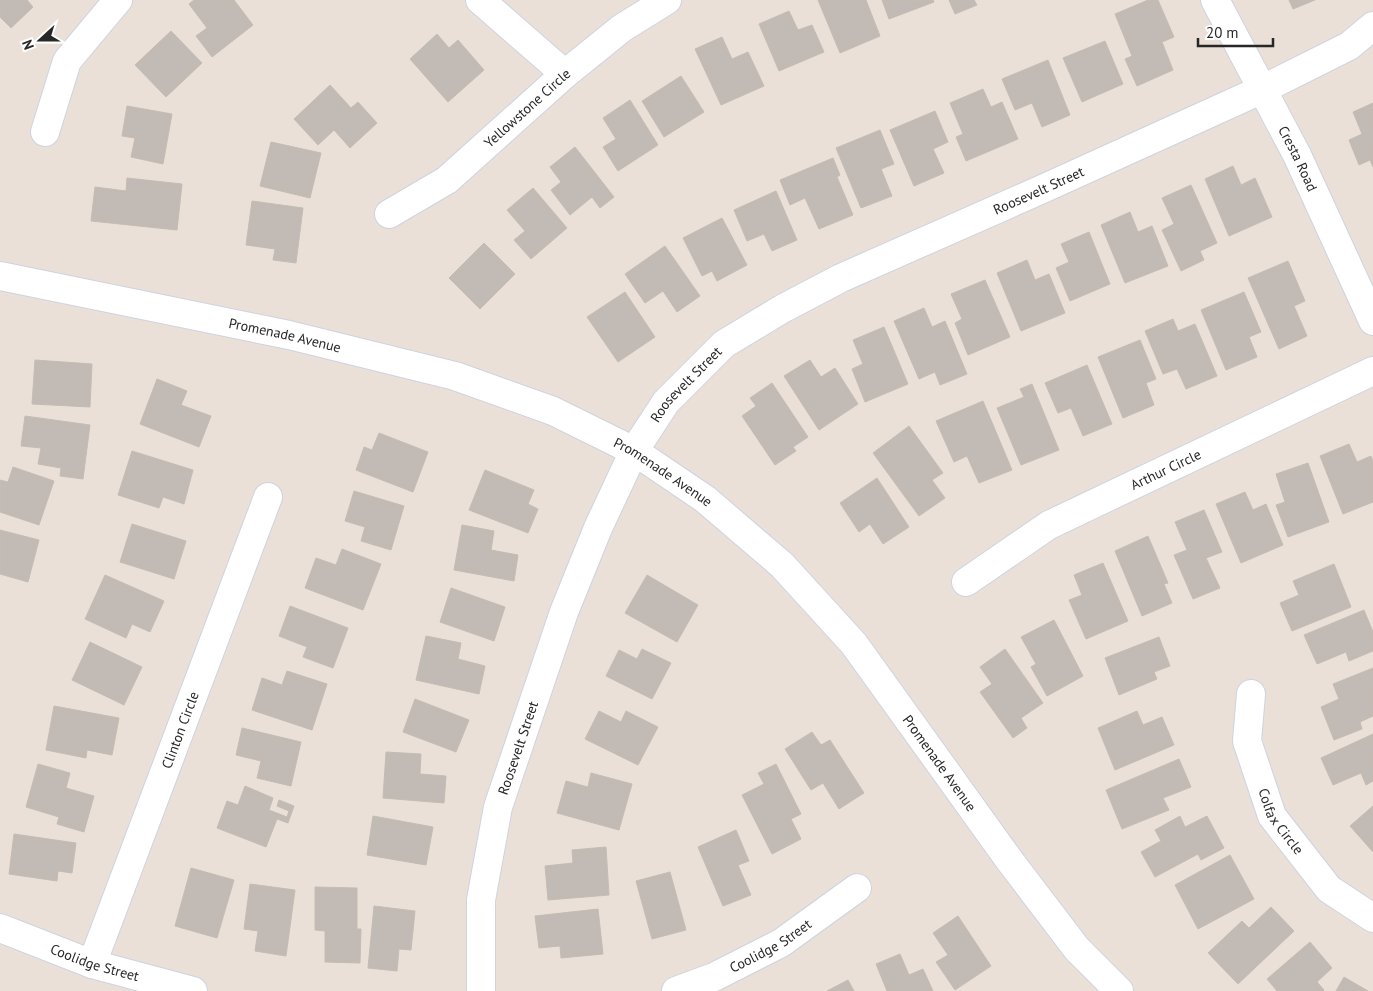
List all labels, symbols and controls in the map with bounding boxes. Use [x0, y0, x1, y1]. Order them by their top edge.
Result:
north arrow [15, 15, 65, 65]
scale bar [1198, 15, 1273, 47]
text: 20 m [1206, 23, 1239, 42]
text: N [18, 37, 38, 52]
street label: Yellowstone Circle [480, 64, 574, 152]
street label: Cresta Road [1274, 123, 1321, 194]
street label: Roosevelt Street [990, 162, 1087, 219]
street label: Promenade Avenue [227, 314, 343, 357]
street label: Roosevelt Street [646, 342, 726, 426]
street label: Promenade Avenue [611, 433, 716, 511]
street label: Arthur Circle [1128, 445, 1204, 494]
street label: Clinton Circle [157, 689, 203, 771]
street label: Roosevelt Street [494, 699, 542, 797]
street label: Promenade Avenue [899, 711, 980, 815]
street label: Colfax Circle [1254, 786, 1308, 858]
street label: Coolidge Street [726, 915, 815, 977]
street label: Coolidge Street [48, 940, 141, 985]

